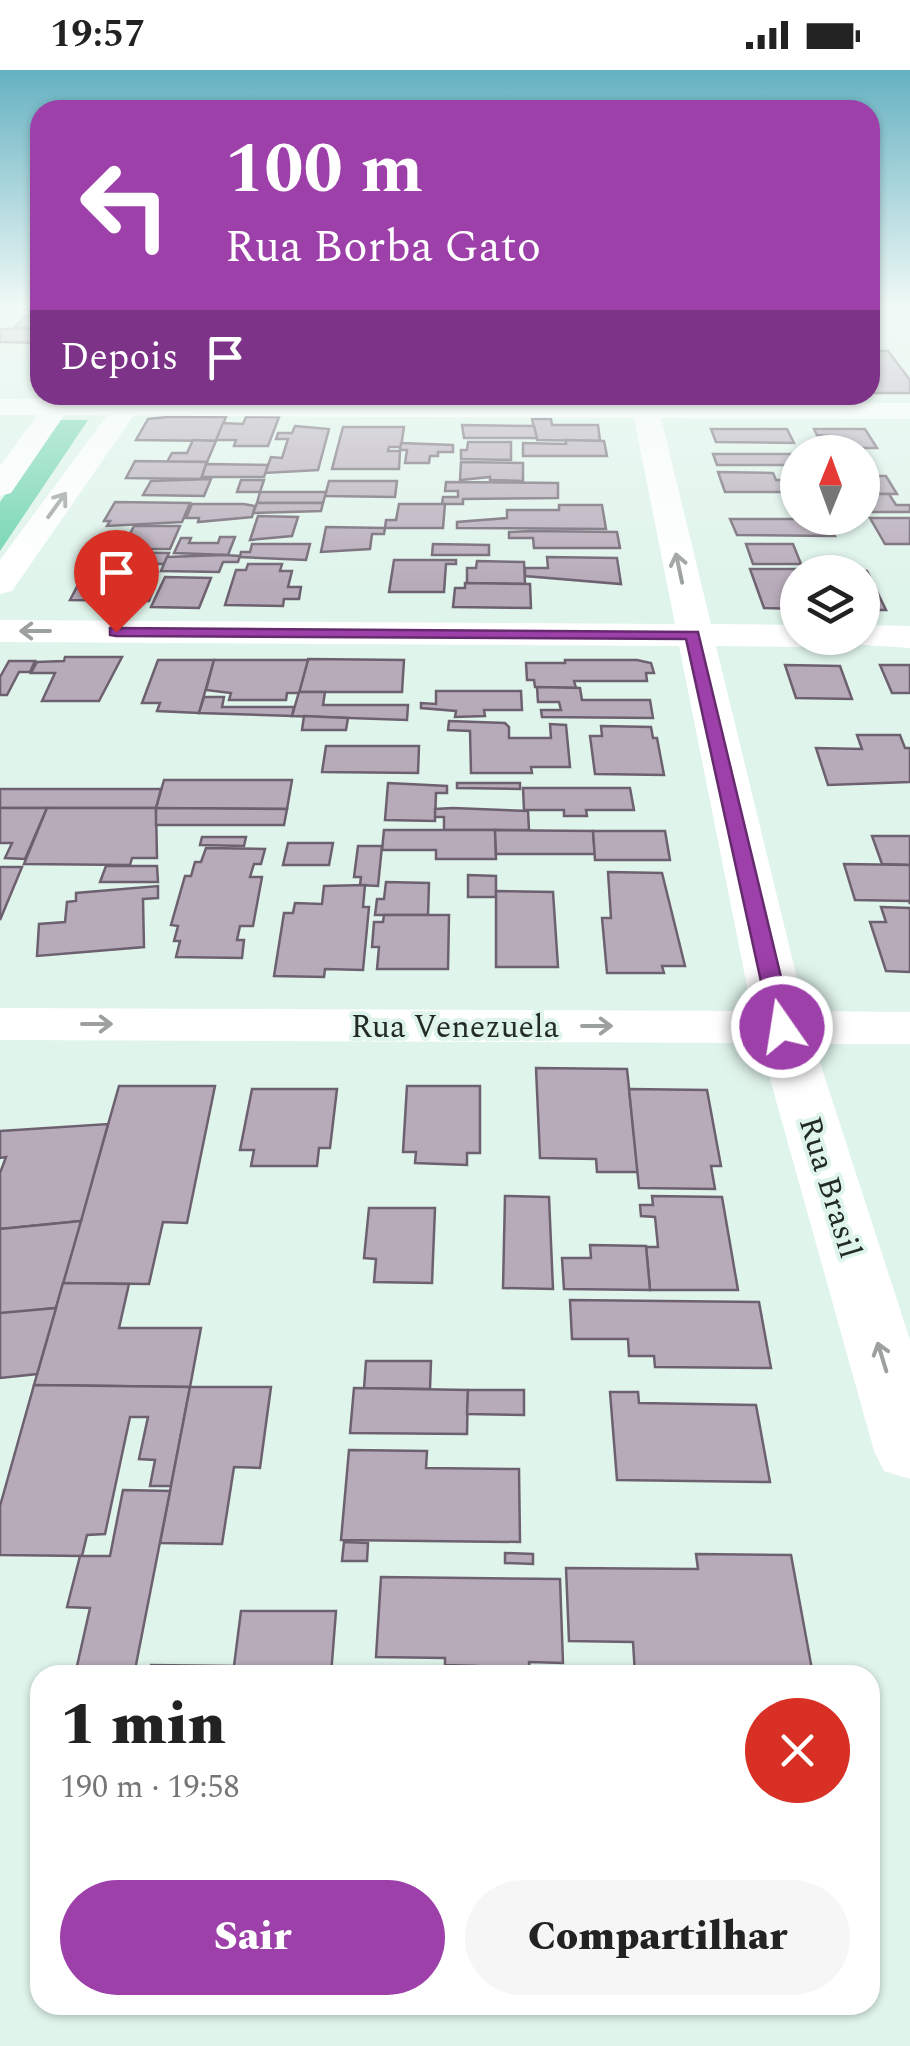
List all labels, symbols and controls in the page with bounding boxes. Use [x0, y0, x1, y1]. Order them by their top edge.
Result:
text: 19:57 [50, 6, 145, 64]
text: 100 m [225, 117, 423, 223]
icon: left [60, 140, 190, 270]
text: Rua Borba Gato [225, 213, 541, 282]
text: Depois [60, 329, 178, 387]
icon: arrive [198, 330, 253, 385]
north arrow [780, 435, 880, 535]
map controls [780, 435, 880, 655]
one-way arrow [46, 492, 67, 519]
pin [74, 530, 159, 633]
icon: arrive [89, 545, 144, 600]
one-way arrow [669, 553, 688, 585]
button: layers [780, 555, 880, 655]
one-way arrow [20, 622, 52, 640]
position arrow [730, 975, 834, 1079]
street label: Rua Venezuela [351, 1003, 560, 1052]
one-way arrow [80, 1014, 113, 1034]
one-way arrow [580, 1016, 613, 1036]
street label: Rua Brasil [785, 1111, 874, 1264]
one-way arrow [872, 1342, 890, 1373]
text: 1 min [60, 1679, 226, 1771]
button: close [745, 1698, 850, 1803]
text: 190 m · 19:58 [60, 1763, 240, 1812]
button: Sair [60, 1880, 445, 1995]
button: Compartilhar [465, 1880, 850, 1995]

